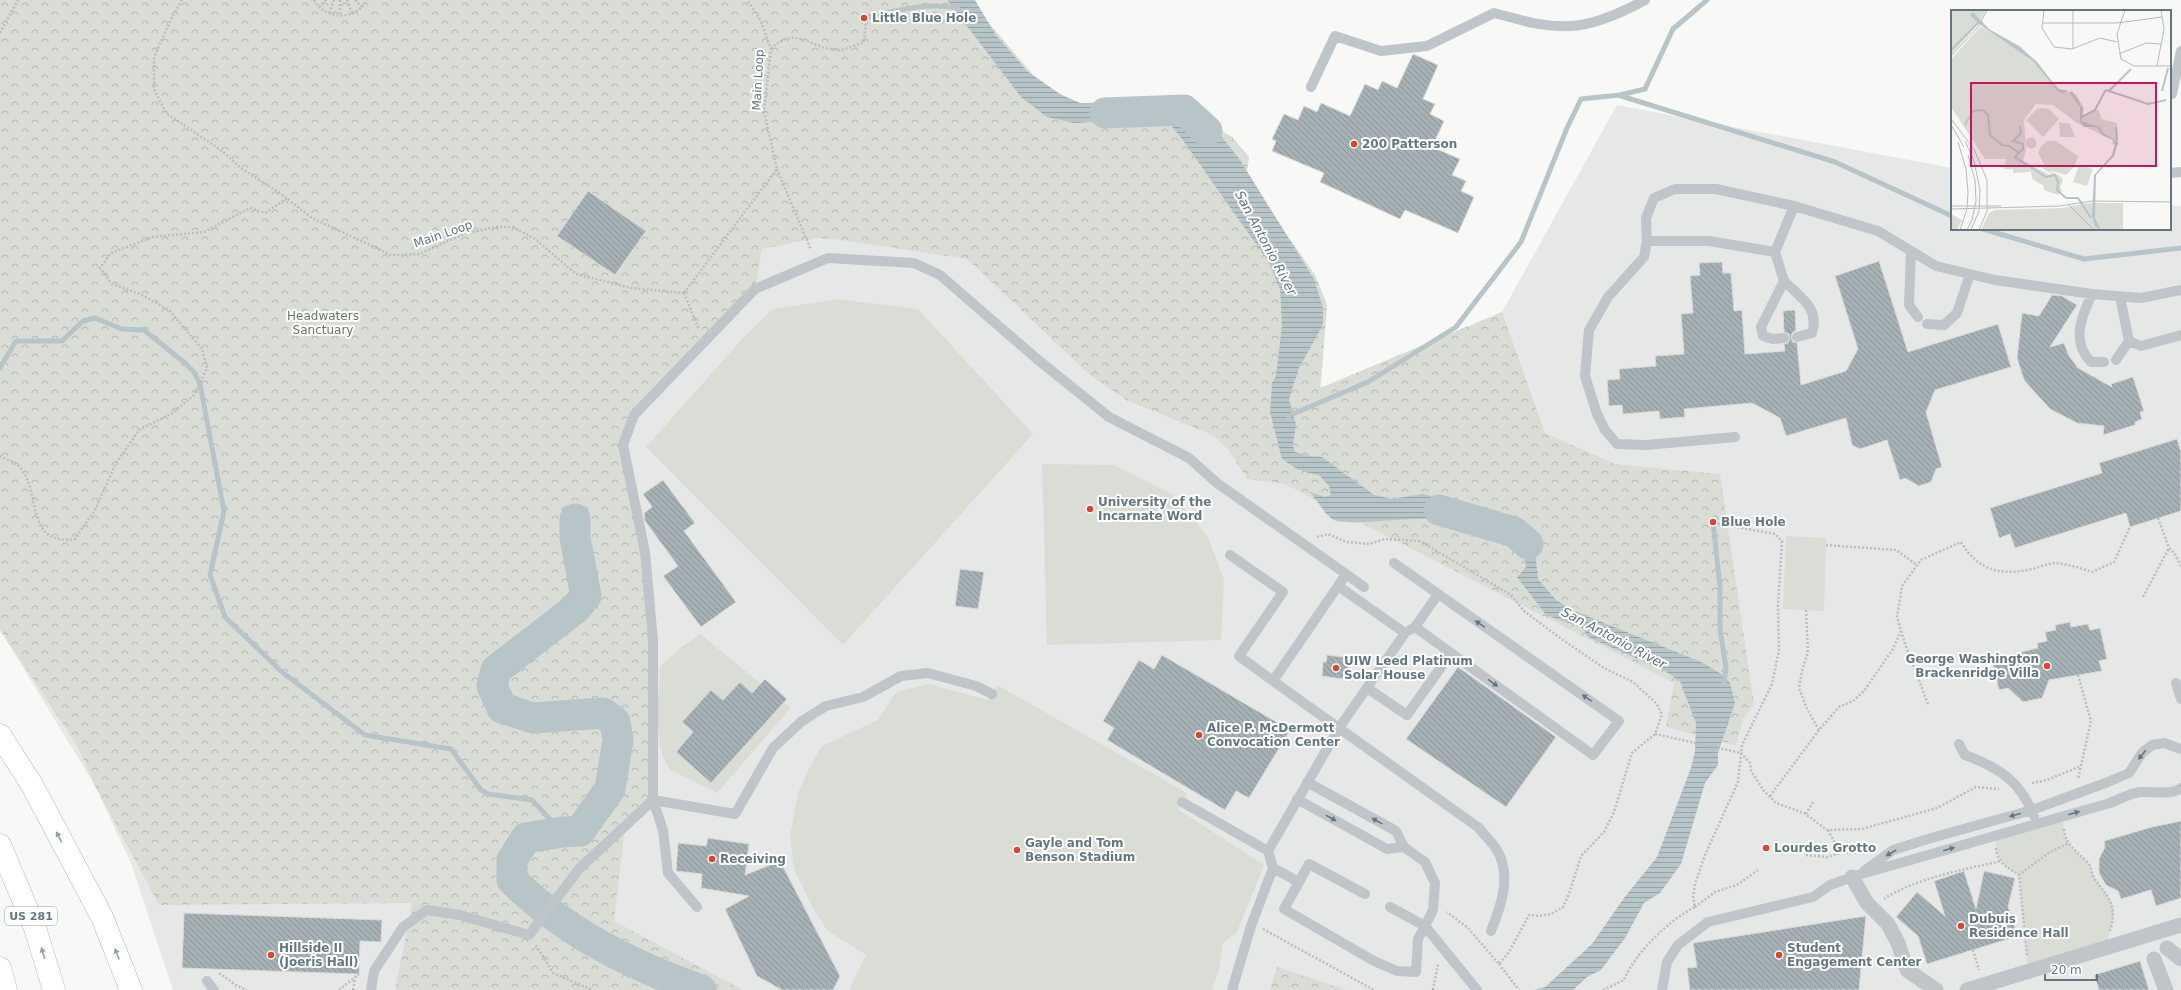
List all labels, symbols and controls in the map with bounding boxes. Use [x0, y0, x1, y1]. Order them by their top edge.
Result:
inset map [1951, 10, 2171, 230]
place label: Little Blue Hole [872, 11, 976, 25]
marker: Little Blue Hole [859, 13, 869, 23]
street label: Main Loop [749, 49, 767, 111]
place label: 200 Patterson [1362, 137, 1457, 151]
marker: 200 Patterson [1349, 139, 1359, 149]
water label: San Antonio River [1232, 188, 1301, 299]
street label: Main Loop [412, 217, 474, 251]
park label: Headwaters Sanctuary [287, 309, 359, 337]
place label: University of the Incarnate Word [1098, 495, 1211, 523]
marker: University of the Incarnate Word [1085, 504, 1095, 514]
place label: Blue Hole [1721, 515, 1786, 529]
marker: Blue Hole [1708, 517, 1718, 527]
water label: San Antonio River [1559, 604, 1670, 673]
one-way arrow [1475, 620, 1486, 628]
place label: George Washington Brackenridge Villa [1906, 652, 2039, 680]
place label: UIW Leed Platinum Solar House [1344, 654, 1473, 682]
marker: George Washington Brackenridge Villa [2042, 661, 2052, 671]
marker: UIW Leed Platinum Solar House [1331, 663, 1341, 673]
one-way arrow [1487, 678, 1498, 687]
one-way arrow [1582, 694, 1592, 702]
place label: Alice P. McDermott Convocation Center [1207, 721, 1340, 749]
marker: Alice P. McDermott Convocation Center [1194, 730, 1204, 740]
one-way arrow [2137, 750, 2146, 760]
one-way arrow [2068, 810, 2080, 816]
one-way arrow [2009, 812, 2021, 818]
one-way arrow [1325, 815, 1337, 821]
one-way arrow [1372, 818, 1383, 824]
one-way arrow [56, 831, 63, 843]
place label: Gayle and Tom Benson Stadium [1025, 836, 1135, 864]
place label: Lourdes Grotto [1774, 841, 1876, 855]
marker: Lourdes Grotto [1761, 843, 1771, 853]
marker: Gayle and Tom Benson Stadium [1012, 845, 1022, 855]
one-way arrow [1943, 846, 1955, 852]
one-way arrow [1885, 849, 1897, 856]
place label: Receiving [720, 852, 786, 866]
marker: Receiving [707, 854, 717, 864]
road number: US 281 [5, 907, 57, 925]
place label: Dubuis Residence Hall [1969, 912, 2069, 940]
marker: Dubuis Residence Hall [1956, 921, 1966, 931]
place label: Hillside II (Joeris Hall) [279, 941, 359, 969]
place label: Student Engagement Center [1787, 941, 1922, 969]
one-way arrow [40, 946, 46, 958]
one-way arrow [113, 947, 119, 959]
marker: Hillside II (Joeris Hall) [266, 950, 276, 960]
marker: Student Engagement Center [1774, 950, 1784, 960]
scale bar [2045, 956, 2097, 982]
text: 20 m [2051, 963, 2082, 977]

